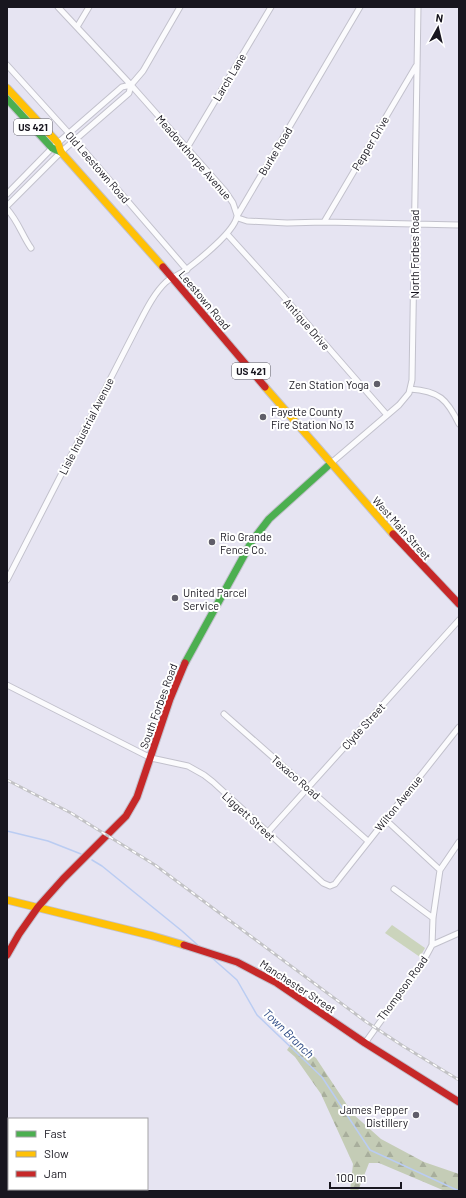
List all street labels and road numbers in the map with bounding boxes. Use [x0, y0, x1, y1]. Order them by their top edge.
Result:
street label: Larch Lane [210, 51, 248, 103]
street label: Meadowthorpe Avenue [154, 112, 234, 202]
street label: Pepper Drive [349, 113, 391, 172]
road number: US 421 [14, 119, 52, 135]
street label: Burke Road [255, 124, 295, 178]
street label: Old Leestown Road [63, 128, 133, 206]
street label: North Forbes Road [408, 209, 421, 299]
street label: Leestown Road [177, 268, 233, 332]
street label: Antique Drive [281, 296, 333, 352]
road number: US 421 [232, 363, 270, 379]
street label: Lisle Industrial Avenue [56, 375, 116, 477]
street label: West Main Street [370, 494, 434, 562]
street label: South Forbes Road [137, 662, 179, 750]
street label: Clyde Street [339, 700, 387, 752]
street label: Texaco Road [269, 752, 323, 802]
street label: Wilton Avenue [372, 772, 425, 833]
street label: Liggett Street [220, 789, 278, 843]
street label: Thompson Road [374, 953, 430, 1023]
street label: Manchester Street [258, 957, 338, 1015]

